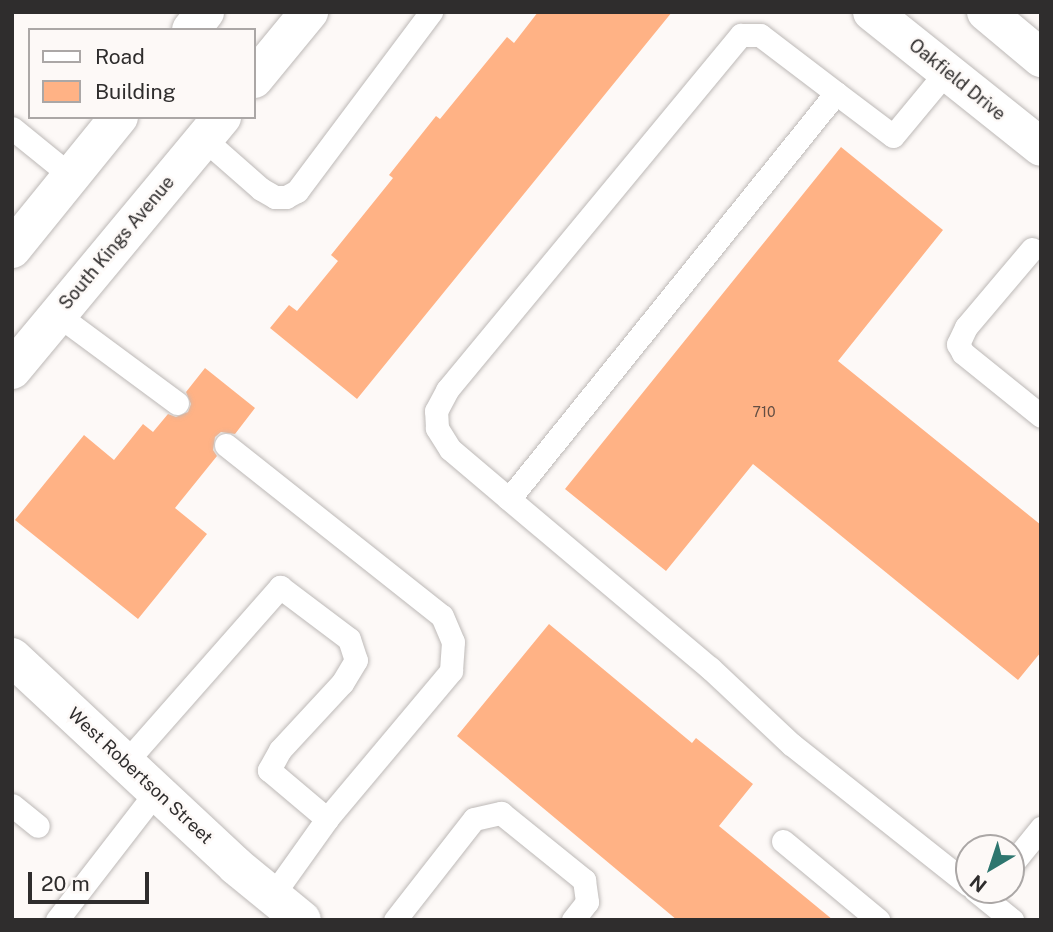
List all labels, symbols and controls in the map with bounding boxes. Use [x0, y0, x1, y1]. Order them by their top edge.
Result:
legend [28, 28, 256, 119]
street label: Oakfield Drive [904, 35, 1010, 125]
text: Road [95, 44, 145, 69]
text: Building [95, 79, 176, 104]
street label: South Kings Avenue [55, 172, 179, 314]
house number: 710 [753, 404, 775, 420]
street label: West Robertson Street [63, 703, 217, 849]
north arrow [955, 834, 1025, 904]
scale bar [32, 858, 152, 902]
text: 20 m [41, 871, 90, 896]
text: N [965, 871, 991, 897]

